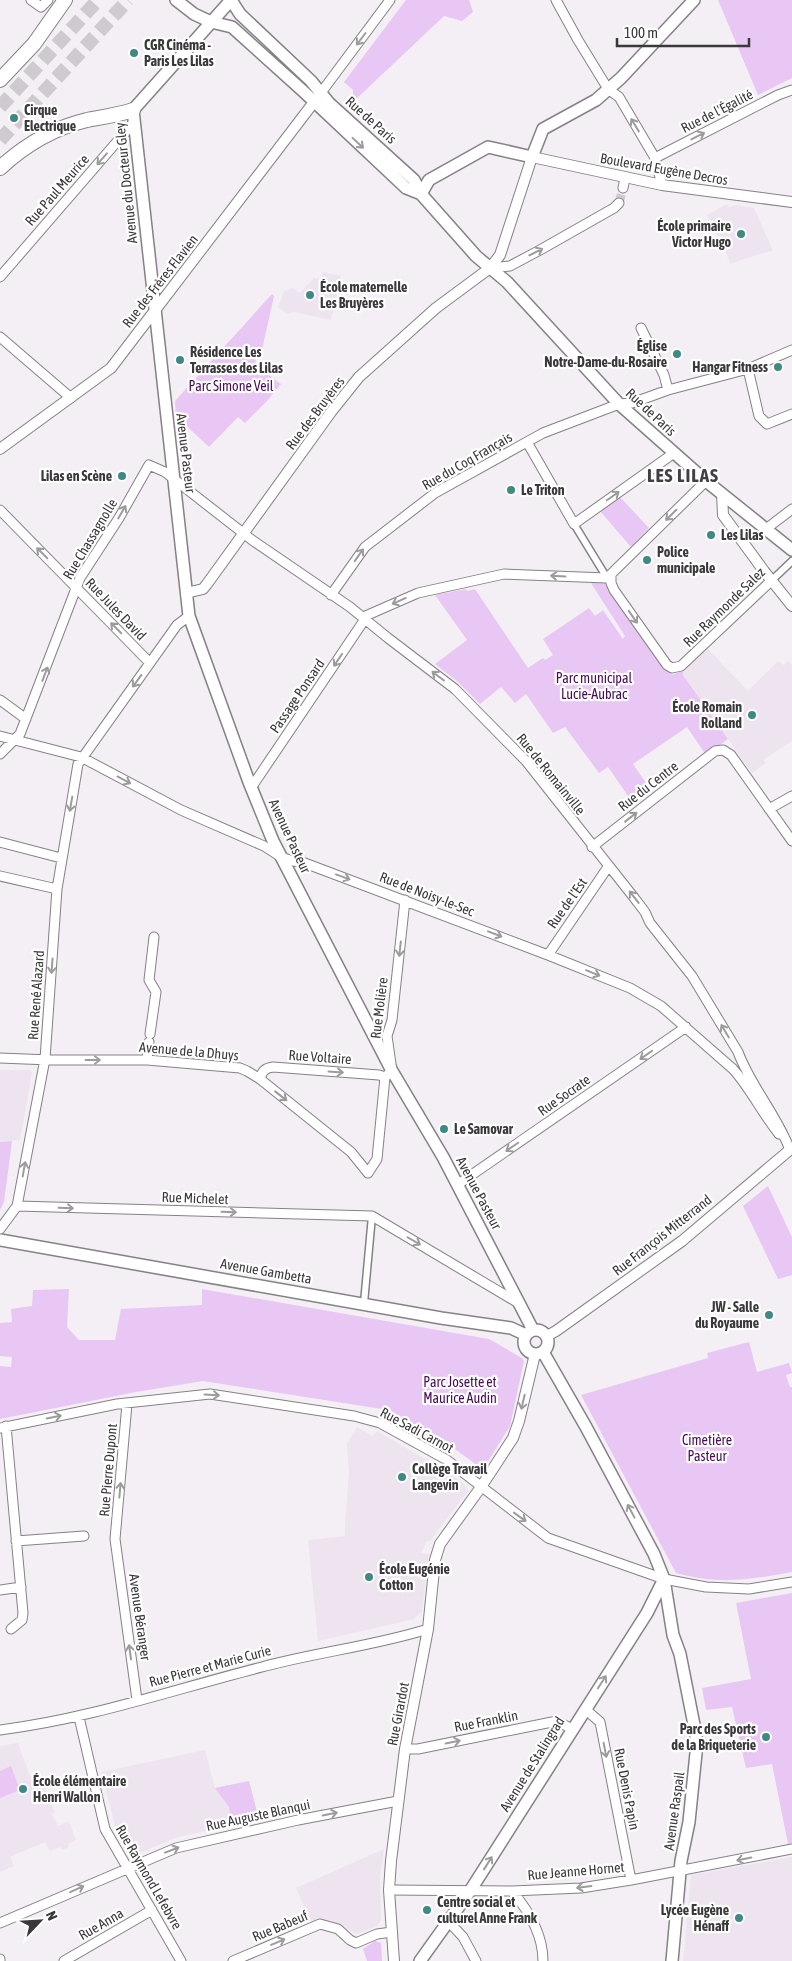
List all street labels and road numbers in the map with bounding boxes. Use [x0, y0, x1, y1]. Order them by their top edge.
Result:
street label: Rue de l'Égalité [678, 86, 756, 136]
street label: Rue de Paris [342, 93, 400, 147]
street label: Avenue du Docteur Gley [112, 121, 140, 244]
street label: Boulevard Eugène Decros [599, 150, 729, 188]
street label: Rue Paul Meurice [22, 151, 92, 229]
street label: Rue des Frères Flavien [119, 232, 201, 330]
street label: Rue des Bruyères [282, 373, 348, 452]
street label: Rue de Paris [623, 385, 679, 439]
street label: Avenue Pasteur [173, 412, 199, 494]
street label: Rue du Coq Français [419, 429, 515, 493]
street label: Rue Chassagnolle [60, 496, 120, 582]
street label: Rue Raymonde Salez [680, 564, 768, 650]
street label: Rue Jules David [82, 575, 150, 643]
street label: Passage Ponsard [266, 656, 328, 736]
street label: Rue de Romainville [513, 730, 589, 818]
street label: Rue du Centre [615, 758, 681, 814]
street label: Avenue Pasteur [266, 796, 314, 876]
street label: Rue de Noisy-le-Sec [377, 869, 477, 920]
street label: Rue de l'Est [544, 875, 590, 931]
street label: Rue René Alazard [25, 950, 47, 1040]
street label: Rue Molière [367, 976, 391, 1040]
street label: Avenue de la Dhuys [139, 1039, 239, 1063]
street label: Rue Voltaire [288, 1047, 352, 1067]
street label: Rue Socrate [535, 1071, 593, 1119]
street label: Avenue Pasteur [453, 1154, 505, 1233]
street label: Rue Michelet [161, 1189, 229, 1207]
street label: Rue François Mitterrand [609, 1191, 715, 1279]
street label: Avenue Gambetta [219, 1255, 313, 1287]
street label: Rue Sadi Carnot [378, 1404, 456, 1456]
street label: Rue Pierre Dupont [96, 1423, 120, 1517]
street label: Avenue Béranger [126, 1573, 154, 1662]
street label: Rue Pierre et Marie Curie [147, 1642, 273, 1690]
street label: Rue Girardot [384, 1681, 412, 1747]
street label: Rue Franklin [453, 1707, 519, 1735]
street label: Avenue de Stalingrad [496, 1714, 568, 1814]
street label: Rue Denis Papin [611, 1747, 643, 1831]
street label: Avenue Raspail [661, 1770, 687, 1851]
street label: Rue Auguste Blanqui [205, 1796, 311, 1834]
street label: Rue Raymond Lefebvre [113, 1822, 185, 1932]
street label: Rue Jeanne Hornet [527, 1859, 625, 1883]
street label: Rue Anna [76, 1905, 126, 1943]
street label: Rue Babeuf [250, 1907, 310, 1945]

